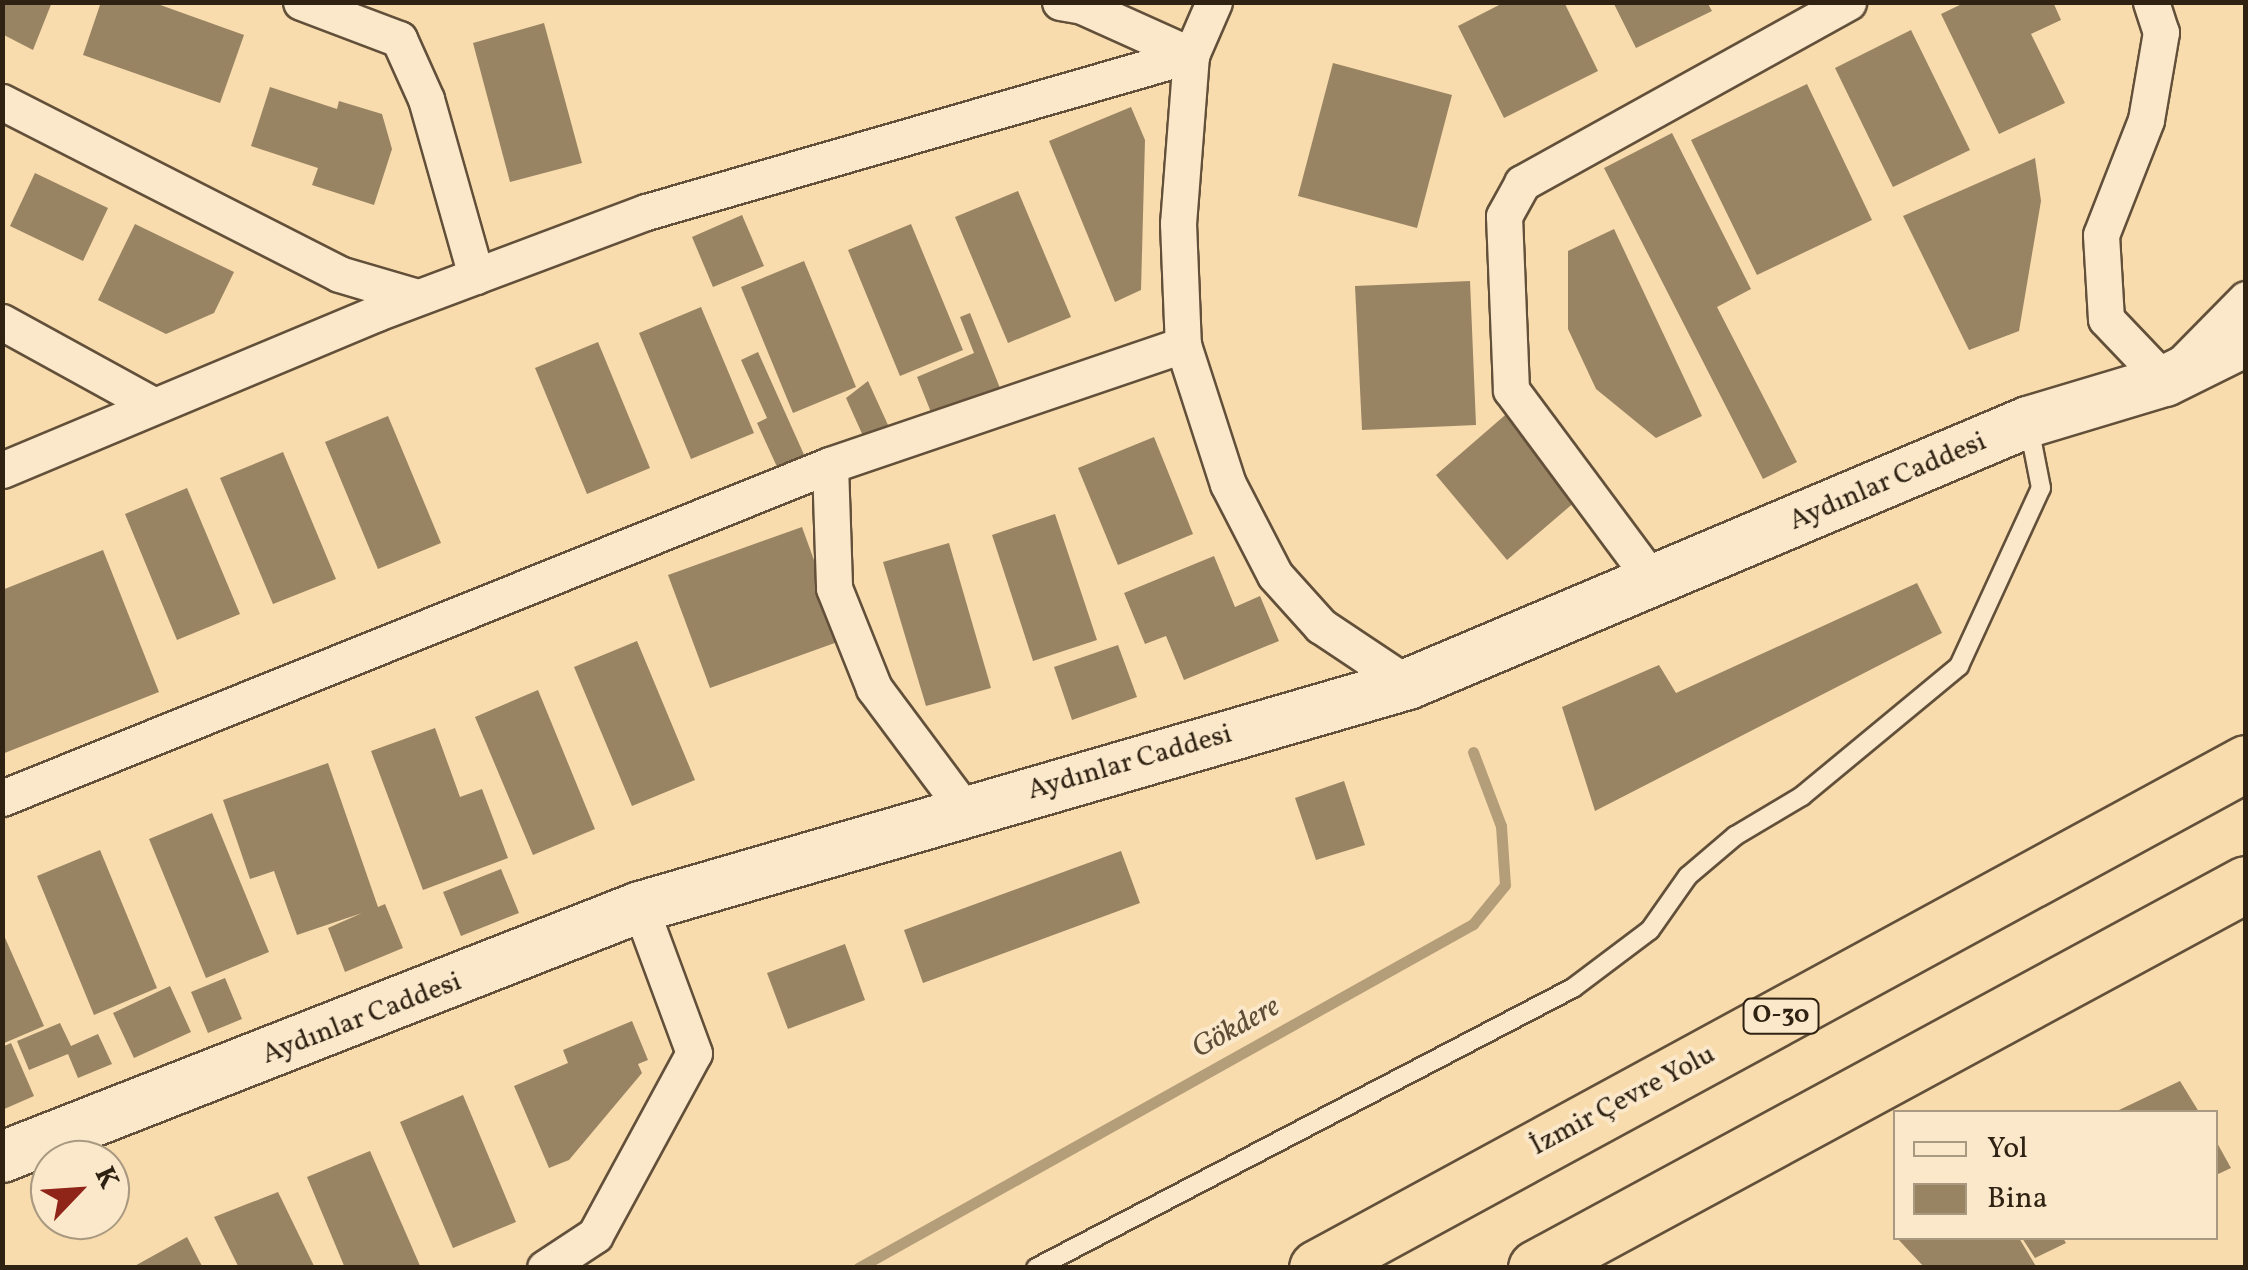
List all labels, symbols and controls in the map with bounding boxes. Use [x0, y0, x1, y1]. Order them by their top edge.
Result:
street label: Aydınlar Caddesi [1784, 425, 1992, 539]
street label: Aydınlar Caddesi [1024, 718, 1236, 808]
street label: Aydınlar Caddesi [257, 966, 467, 1072]
water label: Gökdere [1186, 989, 1286, 1067]
road number: O-30 [1741, 996, 1821, 1036]
street label: İzmir Çevre Yolu [1525, 1038, 1721, 1164]
legend [1893, 1110, 2218, 1240]
text: Yol [1987, 1128, 2028, 1170]
north arrow [30, 1140, 130, 1240]
text: K [84, 1161, 128, 1195]
text: Bina [1987, 1178, 2048, 1220]

